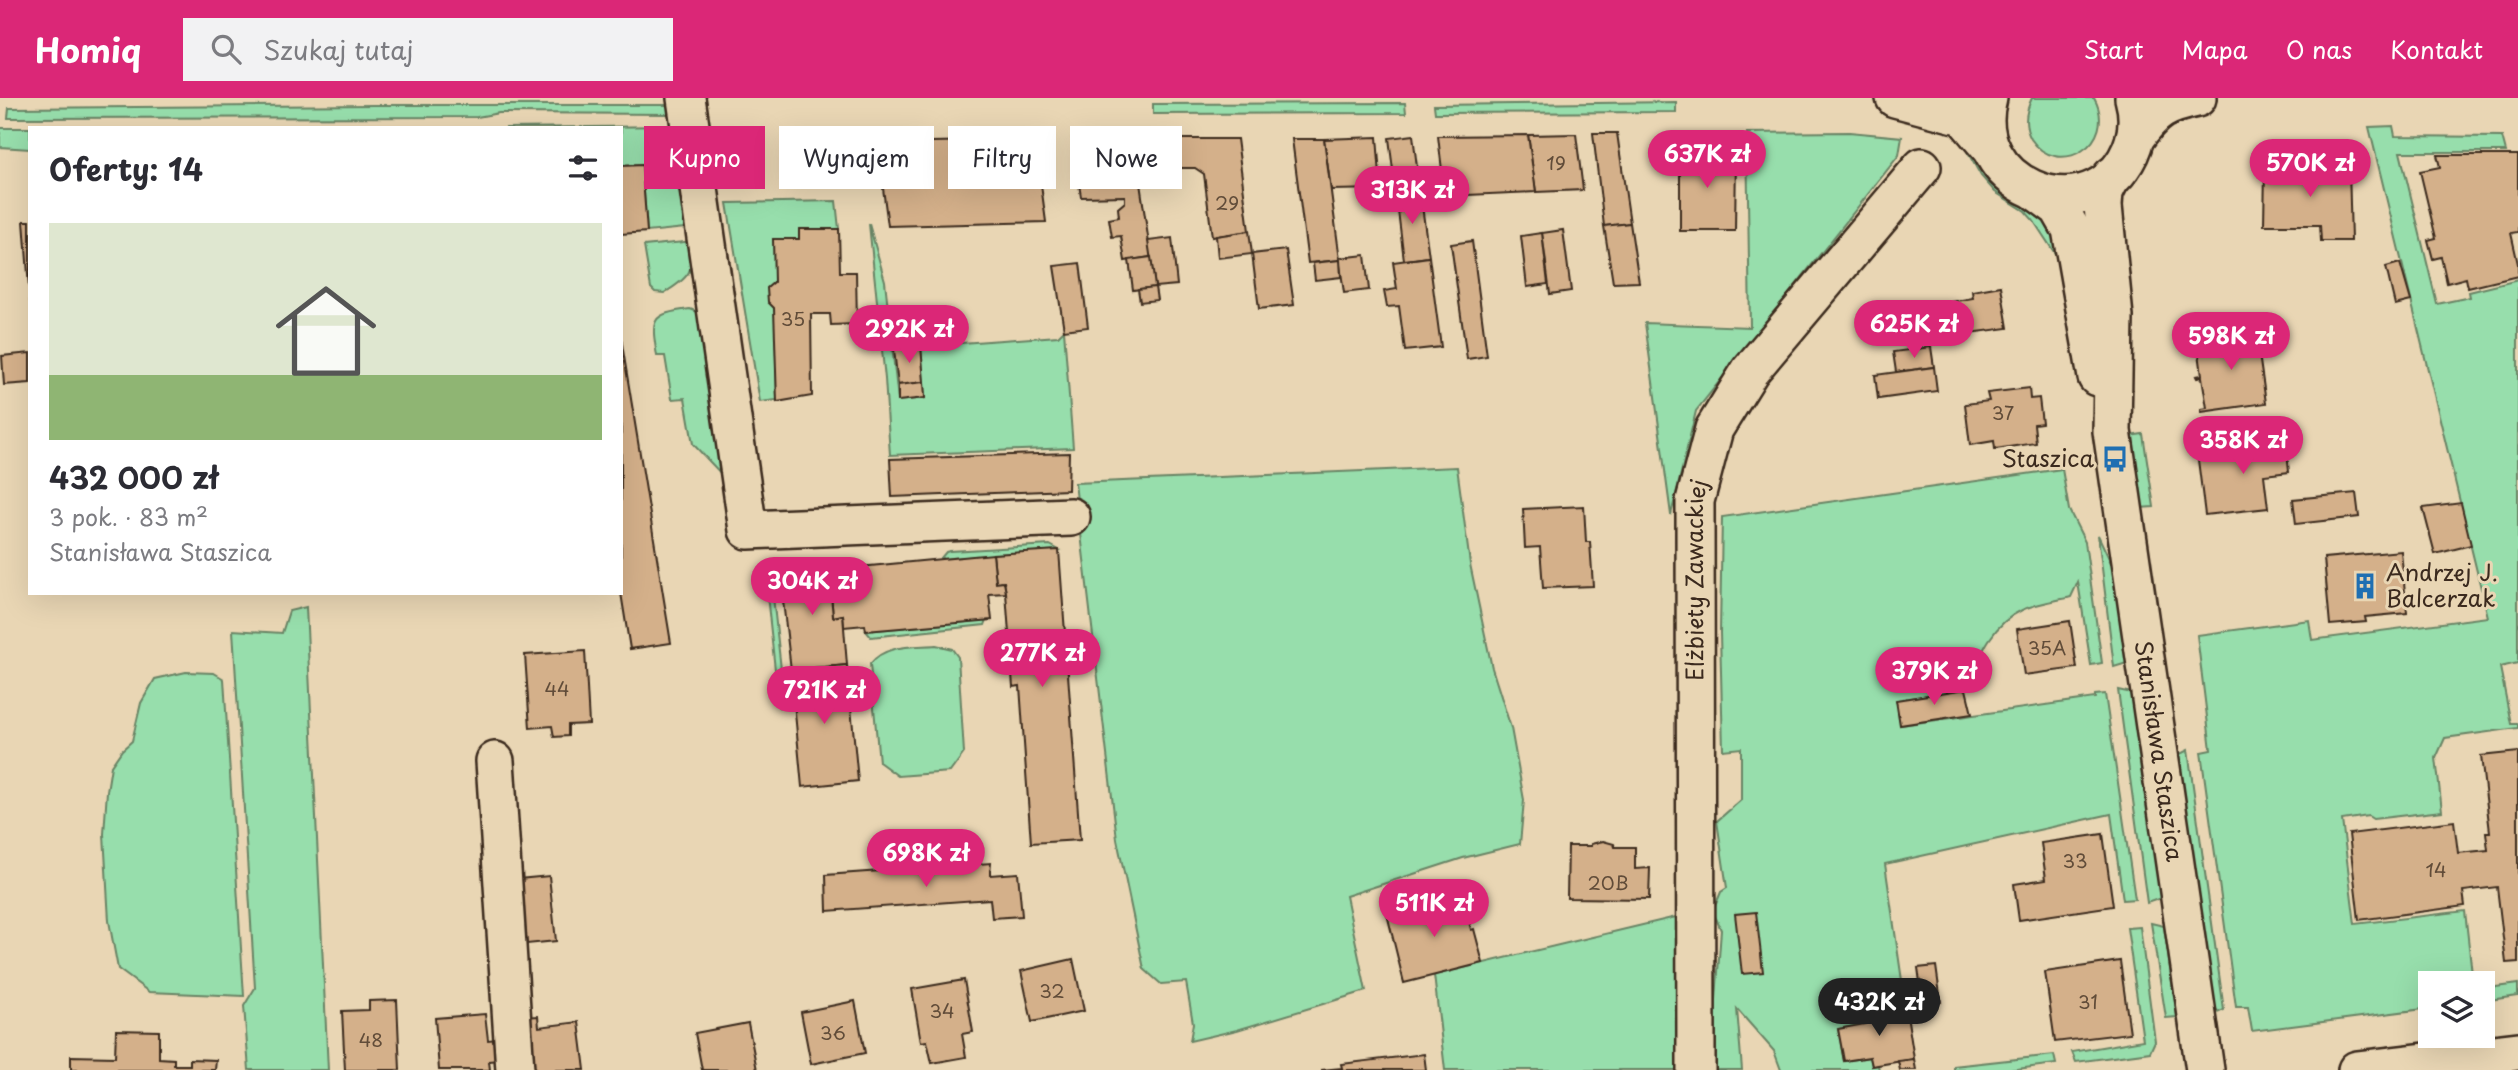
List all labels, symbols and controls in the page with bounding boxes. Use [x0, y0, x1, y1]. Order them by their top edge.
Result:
search box [183, 18, 673, 81]
text: Homiq [35, 24, 141, 74]
icon: search [207, 30, 245, 68]
text: Szukaj tutaj [263, 30, 413, 69]
text: Start [2084, 31, 2144, 67]
text: Mapa [2182, 31, 2248, 67]
text: O nas [2286, 31, 2352, 67]
text: Kontakt [2390, 31, 2483, 67]
chip: Kupno [644, 126, 765, 189]
chip: Wynajem [779, 126, 934, 189]
chip: Filtry [948, 126, 1056, 189]
chip: Nowe [1070, 126, 1182, 189]
pin: 637K zł [1642, 130, 1772, 190]
text: 637K zł [1664, 135, 1750, 170]
pin: 570K zł [2245, 140, 2375, 199]
text: 570K zł [2266, 144, 2354, 179]
text: Oferty: 14 [49, 146, 203, 191]
house number: 19 [1546, 148, 1566, 176]
icon: filters [564, 149, 602, 187]
pin: 313K zł [1347, 166, 1477, 226]
text: 313K zł [1370, 171, 1454, 206]
house number: 29 [1215, 188, 1239, 216]
icon: home [263, 268, 389, 394]
pin: 625K zł [1849, 300, 1979, 360]
house number: 35 [781, 304, 805, 332]
text: 625K zł [1870, 305, 1958, 340]
pin: 292K zł [844, 306, 974, 365]
text: 292K zł [865, 310, 953, 345]
pin: 598K zł [2166, 313, 2296, 372]
text: 598K zł [2188, 317, 2274, 352]
house number: 37 [1992, 398, 2014, 426]
pin: 358K zł [2178, 416, 2308, 476]
text: 358K zł [2199, 421, 2287, 456]
place label: Staszica [2002, 440, 2095, 475]
bus stop icon: Staszica [2100, 444, 2130, 474]
text: 432 000 zł [49, 454, 218, 499]
street label: Elżbiety Zawackiej [1676, 475, 1716, 681]
text: 3 pok. · 83 m² [49, 499, 208, 534]
text: Stanisława Staszica [49, 534, 272, 569]
place label: Andrzej J. Balcerzak [2386, 554, 2498, 615]
pin: 304K zł [747, 558, 877, 617]
text: 304K zł [767, 562, 857, 597]
building icon: Andrzej J. Balcerzak [2350, 571, 2380, 601]
pin: 277K zł [977, 630, 1107, 689]
house number: 35A [2028, 633, 2066, 661]
text: 277K zł [1000, 634, 1084, 669]
street label: Stanisława Staszica [2127, 638, 2194, 864]
pin: 379K zł [1869, 648, 1999, 707]
text: 379K zł [1891, 652, 1977, 687]
pin: 721K zł [759, 666, 889, 726]
text: 721K zł [783, 671, 865, 706]
house number: 44 [544, 674, 570, 702]
pin: 698K zł [861, 830, 991, 889]
text: 698K zł [883, 834, 969, 869]
house number: 33 [2063, 846, 2087, 874]
house number: 14 [2425, 855, 2447, 883]
house number: 20B [1587, 868, 1629, 896]
pin: 511K zł [1369, 880, 1499, 939]
text: 511K zł [1395, 884, 1473, 919]
map controls [2418, 971, 2495, 1048]
button: layers [2418, 971, 2495, 1048]
house number: 32 [1039, 976, 1065, 1004]
pin: 432K zł [1814, 978, 1944, 1038]
text: 432K zł [1834, 983, 1924, 1018]
house number: 31 [2078, 987, 2098, 1015]
house number: 34 [929, 996, 955, 1024]
house number: 36 [820, 1018, 846, 1046]
house number: 48 [359, 1025, 383, 1053]

